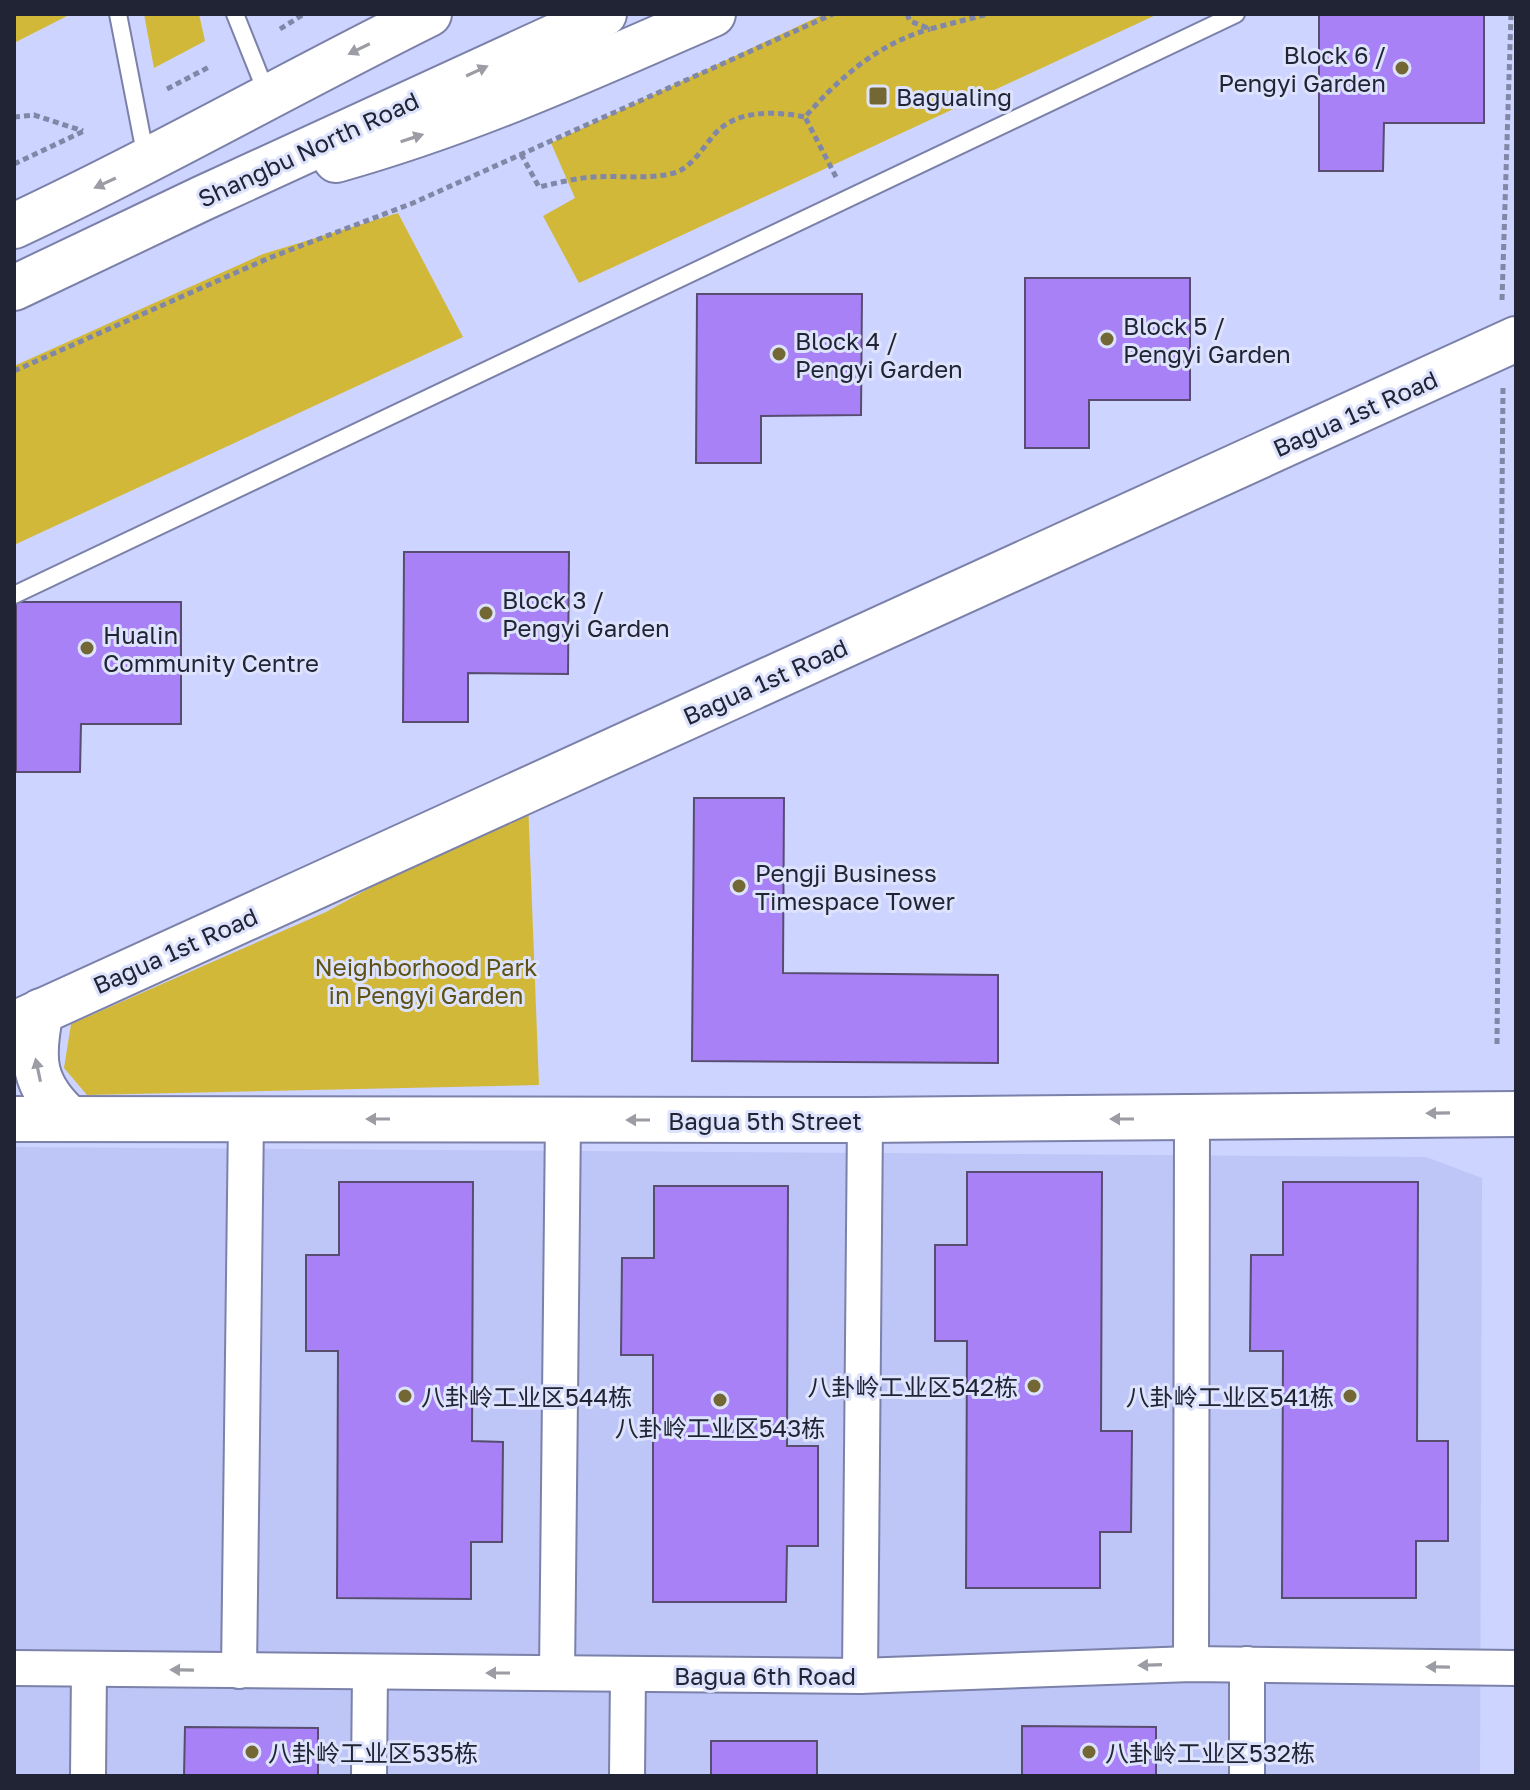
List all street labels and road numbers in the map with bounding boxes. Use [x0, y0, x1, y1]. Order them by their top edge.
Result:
street label: Shangbu North Road [193, 85, 423, 213]
street label: Bagua 1st Road [1268, 364, 1442, 462]
street label: Bagua 1st Road [678, 632, 852, 730]
street label: Bagua 1st Road [88, 901, 262, 999]
street label: Bagua 5th Street [668, 1106, 862, 1135]
street label: Bagua 6th Road [674, 1661, 856, 1690]

